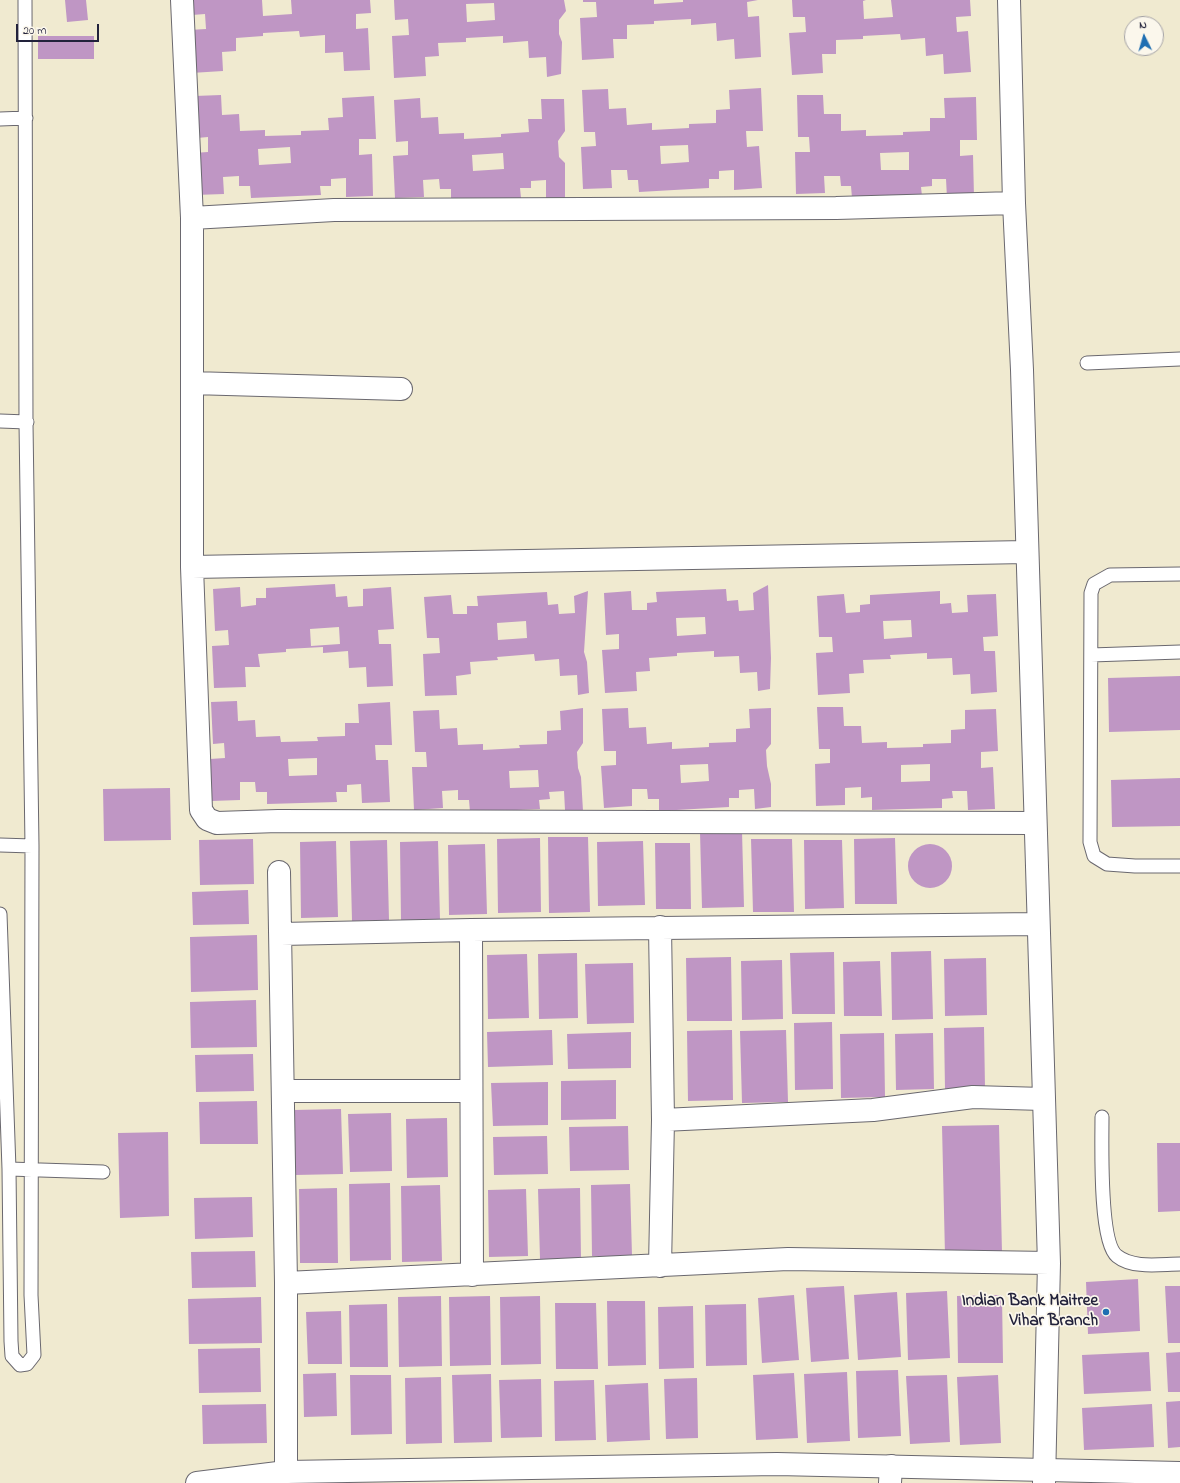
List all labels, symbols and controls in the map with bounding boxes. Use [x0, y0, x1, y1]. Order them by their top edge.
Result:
scale bar [18, 16, 101, 42]
north arrow [1124, 16, 1164, 56]
text: N [1139, 17, 1147, 33]
text: 20 m [23, 22, 46, 40]
place label: Indian Bank Maitree Vihar Branch [962, 1292, 1098, 1332]
marker: Indian Bank Maitree Vihar Branch [1101, 1307, 1111, 1317]

